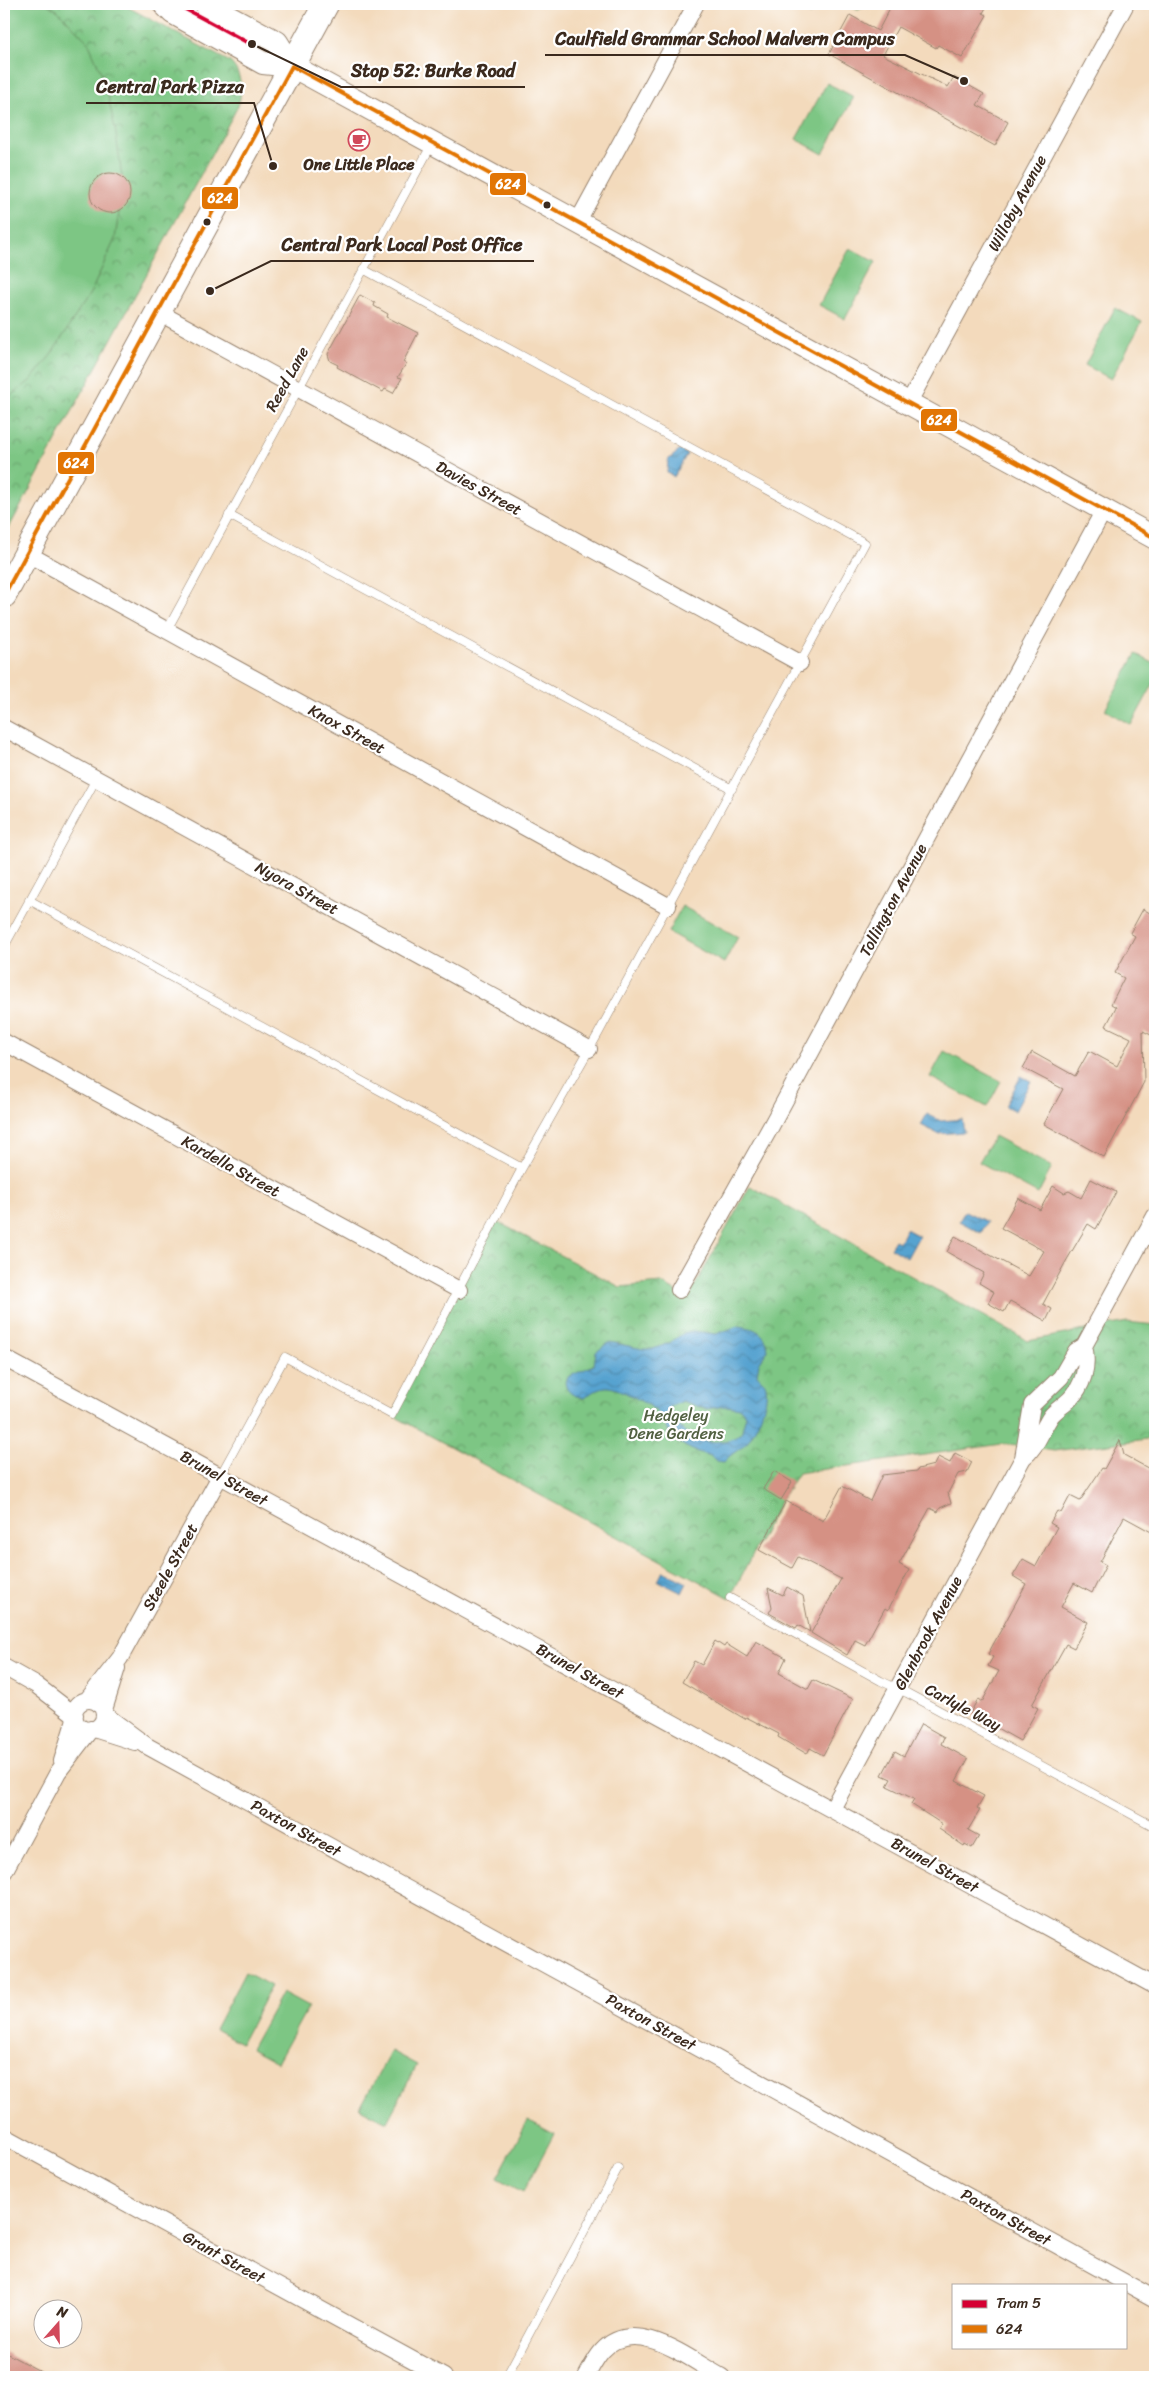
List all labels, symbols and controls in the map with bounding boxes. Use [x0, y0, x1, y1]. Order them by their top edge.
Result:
callout: Caulfield Grammar School Malvern Campus [545, 22, 905, 55]
text: Caulfield Grammar School Malvern Campus [554, 23, 895, 55]
callout: Stop 52: Burke Road [341, 54, 525, 87]
text: Stop 52: Burke Road [350, 55, 517, 87]
callout: Central Park Pizza [86, 70, 254, 103]
text: Central Park Pizza [95, 71, 245, 103]
cafe icon: One Little Place [347, 128, 371, 152]
street label: Willoby Avenue [979, 149, 1055, 257]
place label: One Little Place [302, 150, 415, 179]
line badge: 624 [489, 172, 527, 196]
text: 624 [495, 172, 521, 197]
line badge: 624 [201, 186, 239, 210]
text: 624 [207, 186, 233, 211]
unlabelled marker [542, 200, 552, 210]
unlabelled marker [202, 217, 212, 227]
callout: Central Park Local Post Office [271, 228, 534, 261]
text: Central Park Local Post Office [280, 229, 523, 261]
street label: Reed Lane [257, 341, 317, 417]
line badge: 624 [920, 408, 958, 432]
text: 624 [926, 408, 952, 433]
line badge: 624 [57, 451, 95, 475]
text: 624 [63, 451, 89, 476]
street label: Davies Street [430, 452, 528, 524]
street label: Knox Street [303, 696, 391, 762]
street label: Tollington Avenue [851, 838, 935, 962]
street label: Nyora Street [250, 853, 344, 923]
street label: Kardella Street [176, 1127, 286, 1205]
park label: Hedgeley Dene Gardens [628, 1401, 725, 1448]
street label: Brunel Street [175, 1442, 274, 1514]
street label: Steele Street [134, 1518, 206, 1616]
street label: Glenbrook Avenue [886, 1570, 971, 1696]
street label: Brunel Street [531, 1635, 630, 1707]
street label: Carlyle Way [920, 1675, 1007, 1740]
street label: Paxton Street [245, 1791, 347, 1865]
street label: Brunel Street [886, 1829, 985, 1901]
street label: Paxton Street [600, 1985, 702, 2059]
street label: Paxton Street [955, 2180, 1057, 2254]
street label: Grant Street [177, 2222, 271, 2292]
legend [952, 2284, 1126, 2348]
text: Tram 5 [996, 2290, 1041, 2316]
north arrow [32, 2298, 82, 2348]
text: N [53, 2299, 71, 2326]
text: 624 [996, 2316, 1023, 2342]

